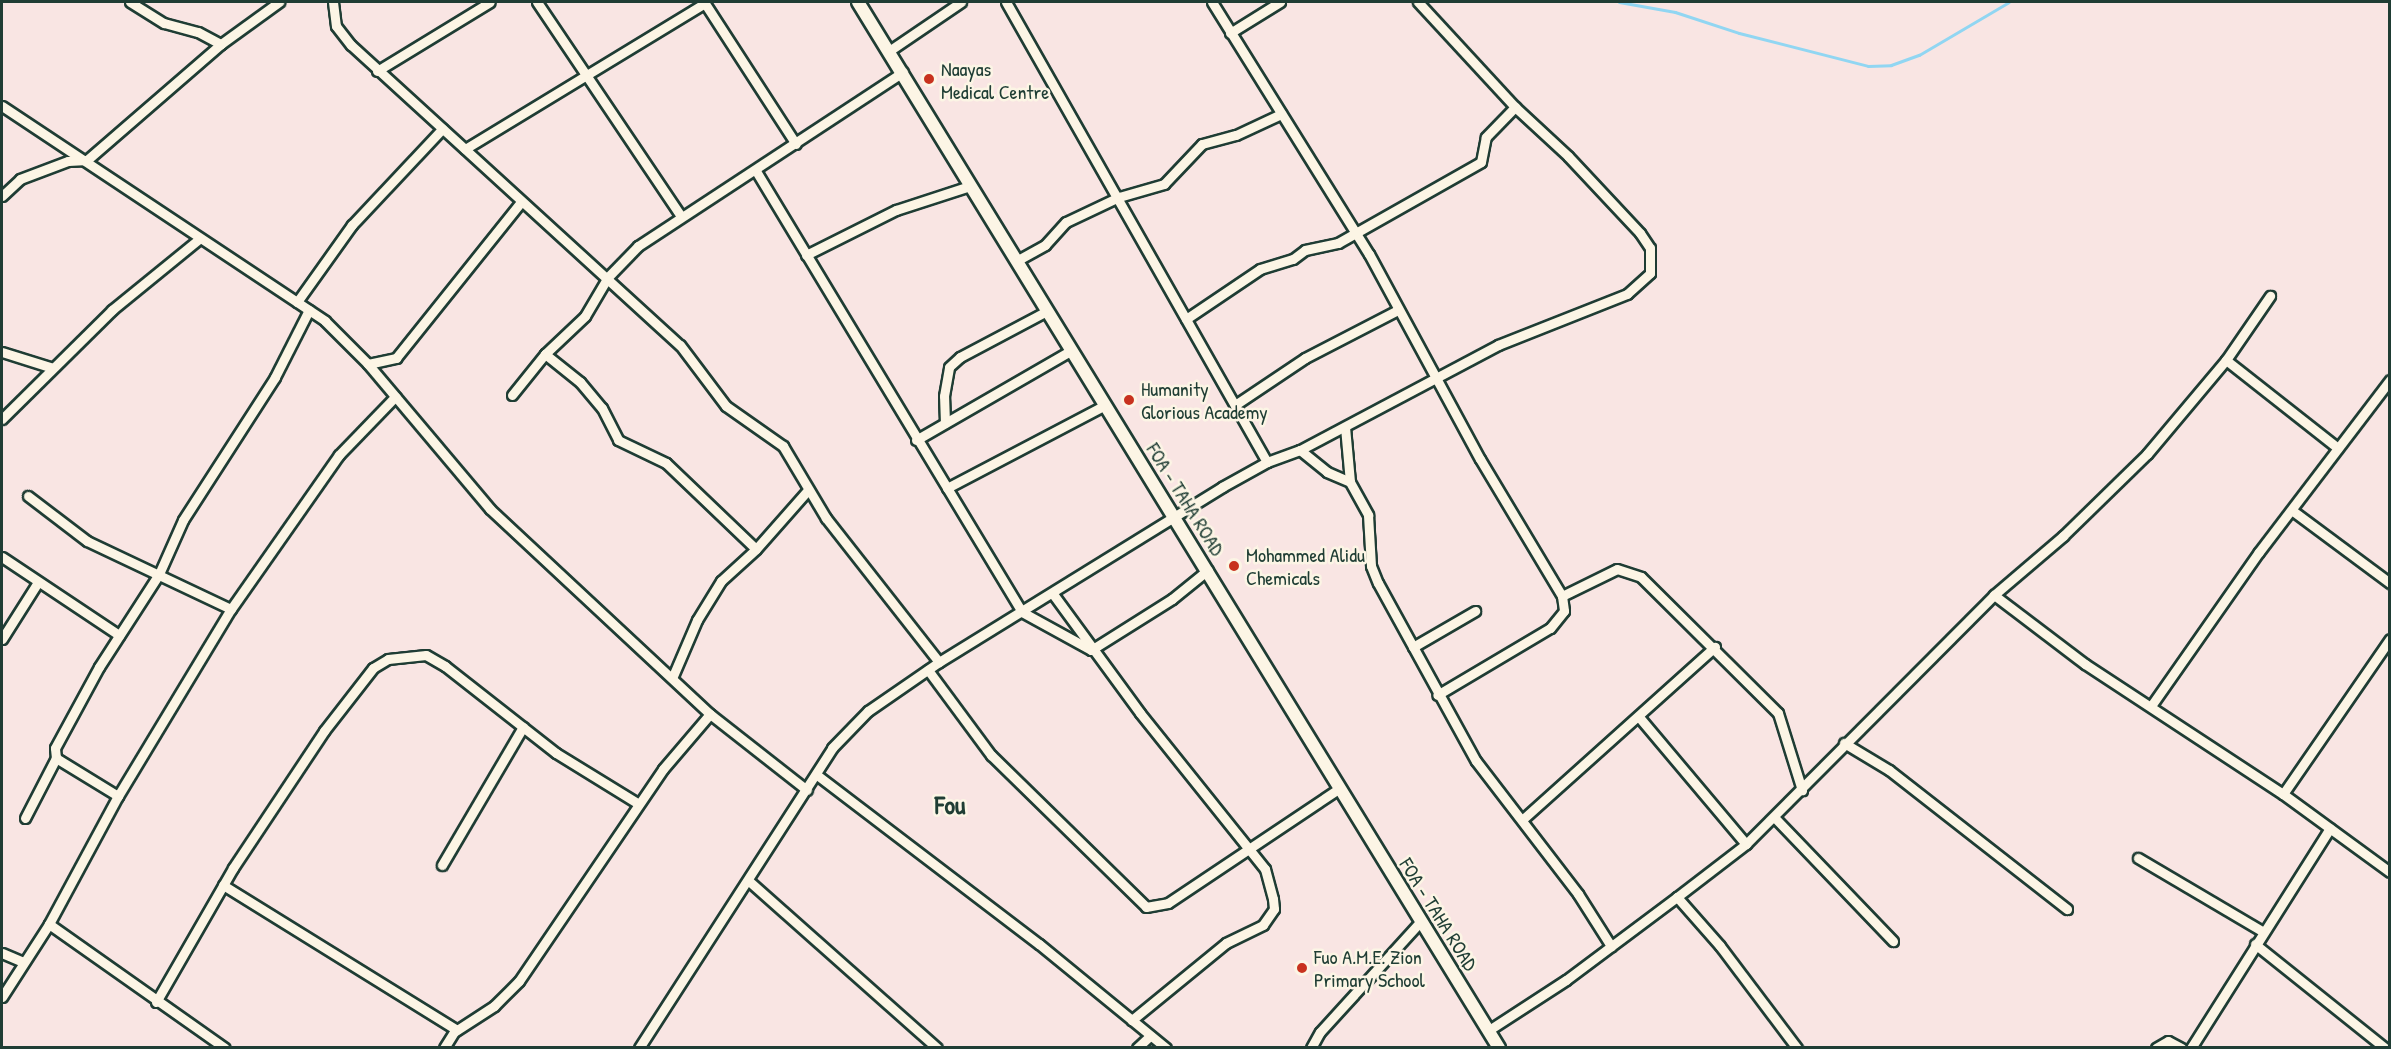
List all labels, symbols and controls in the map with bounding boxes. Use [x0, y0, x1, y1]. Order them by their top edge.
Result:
place label: Naayas Medical Centre [941, 56, 1049, 103]
marker: Naayas Medical Centre [922, 72, 936, 86]
place label: Humanity Glorious Academy [1141, 376, 1268, 423]
marker: Humanity Glorious Academy [1122, 393, 1136, 407]
street label: FOA - TAHA ROAD [1142, 438, 1230, 560]
place label: Mohammed Alidu Chemicals [1246, 542, 1365, 589]
marker: Mohammed Alidu Chemicals [1227, 559, 1241, 573]
district label: Fou [935, 789, 965, 821]
street label: FOA - TAHA ROAD [1395, 853, 1483, 975]
place label: Fuo A.M.E. Zion Primary School [1314, 945, 1425, 992]
marker: Fuo A.M.E. Zion Primary School [1295, 961, 1309, 975]

